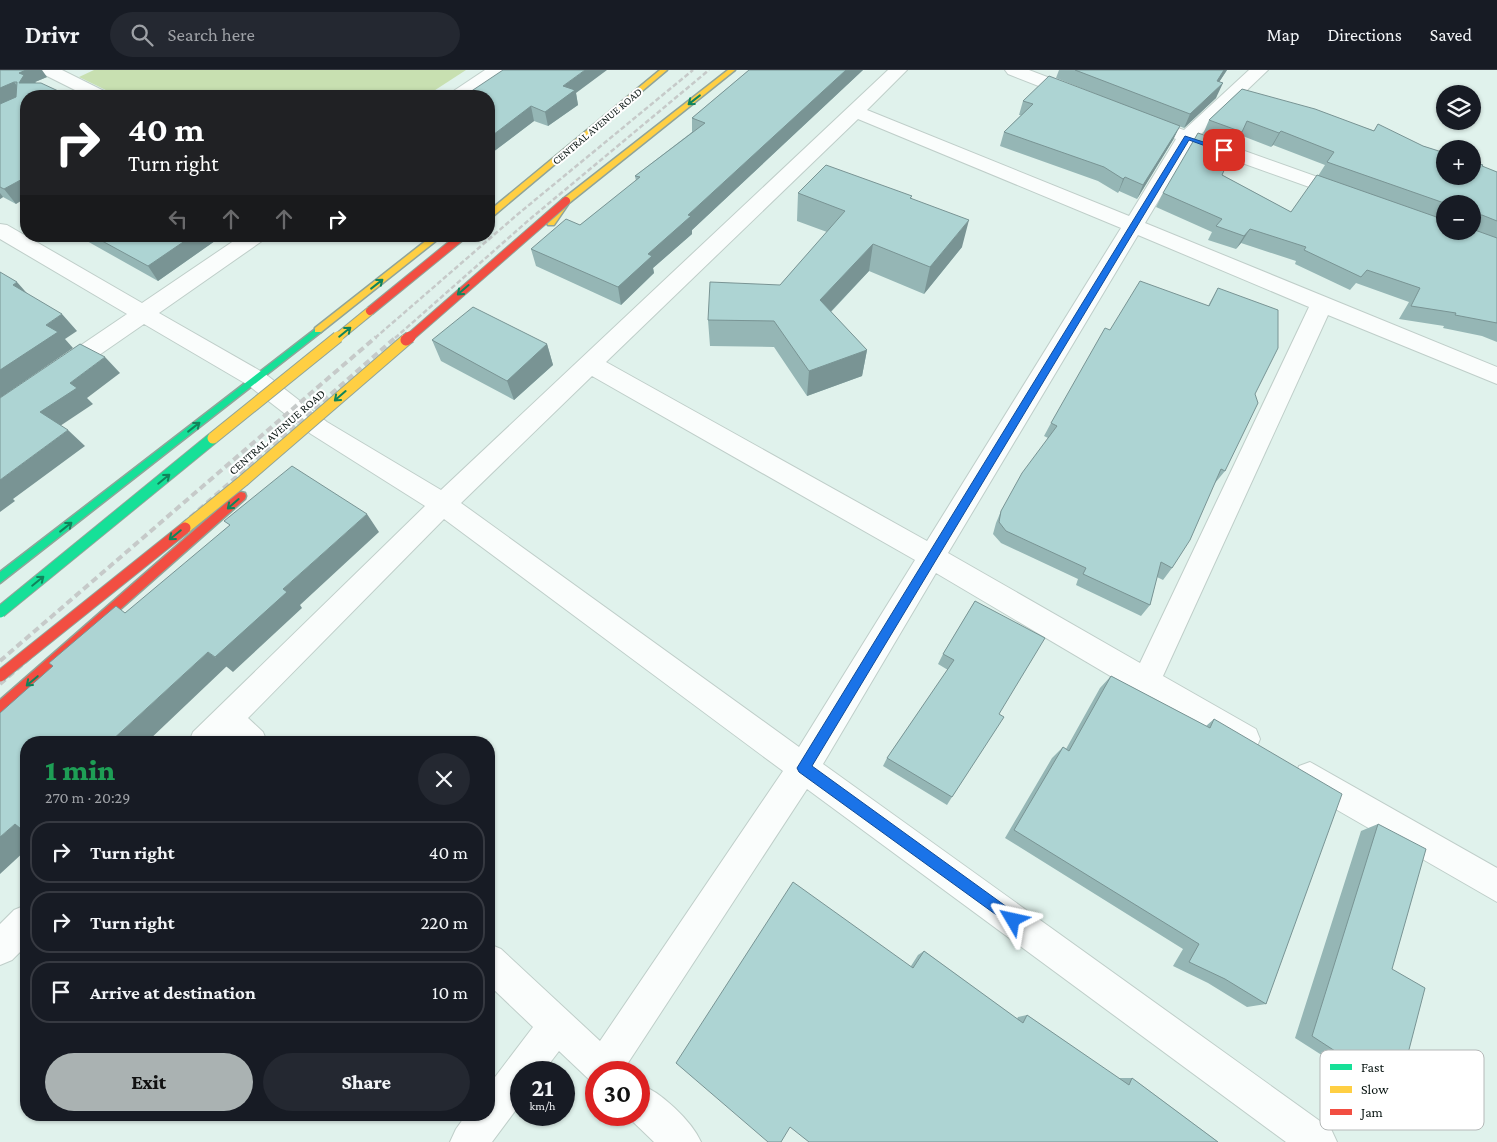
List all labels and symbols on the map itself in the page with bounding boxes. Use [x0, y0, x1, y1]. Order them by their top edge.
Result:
street label: CENTRAL AVENUE ROAD [550, 85, 644, 167]
one-way arrow [688, 95, 701, 106]
pin [1203, 129, 1245, 171]
one-way arrow [371, 278, 384, 289]
one-way arrow [456, 284, 469, 296]
one-way arrow [338, 327, 351, 338]
street label: CENTRAL AVENUE ROAD [226, 386, 328, 478]
one-way arrow [334, 391, 347, 402]
one-way arrow [187, 422, 201, 432]
one-way arrow [158, 473, 171, 484]
one-way arrow [227, 498, 240, 509]
one-way arrow [59, 521, 72, 532]
one-way arrow [169, 529, 182, 540]
one-way arrow [31, 576, 44, 587]
one-way arrow [26, 675, 39, 686]
position arrow [986, 893, 1038, 945]
legend [1320, 1050, 1484, 1130]
text: Fast [1361, 1059, 1385, 1075]
speed limit sign: 30 [585, 1061, 650, 1126]
text: Slow [1361, 1081, 1389, 1097]
text: Jam [1359, 1104, 1383, 1120]

